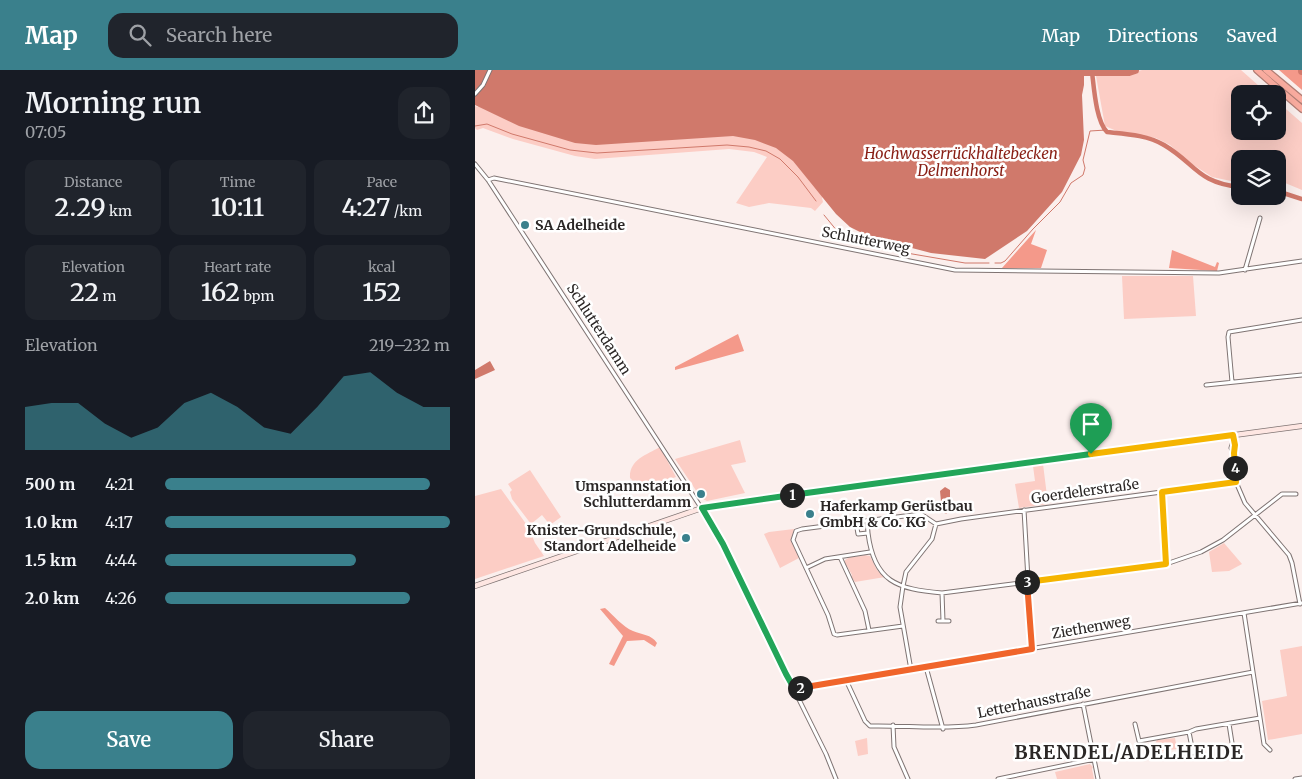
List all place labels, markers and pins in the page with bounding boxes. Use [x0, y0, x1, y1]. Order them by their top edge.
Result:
place label: SA Adelheide [535, 216, 625, 234]
marker: SA Adelheide [519, 219, 531, 231]
pin [1070, 403, 1112, 454]
pin: 4 [1223, 456, 1247, 480]
place label: Umspannstation Schlutterdamm [575, 477, 692, 511]
pin: 1 [779, 482, 805, 508]
marker: Umspannstation Schlutterdamm [695, 488, 707, 500]
place label: Haferkamp Gerüstbau GmbH & Co. KG [820, 497, 973, 531]
marker: Haferkamp Gerüstbau GmbH & Co. KG [804, 508, 816, 520]
place label: Knister-Grundschule, Standort Adelheide [527, 521, 676, 555]
marker: Knister-Grundschule, Standort Adelheide [680, 532, 692, 544]
pin: 3 [1015, 570, 1039, 594]
pin: 2 [787, 676, 813, 700]

